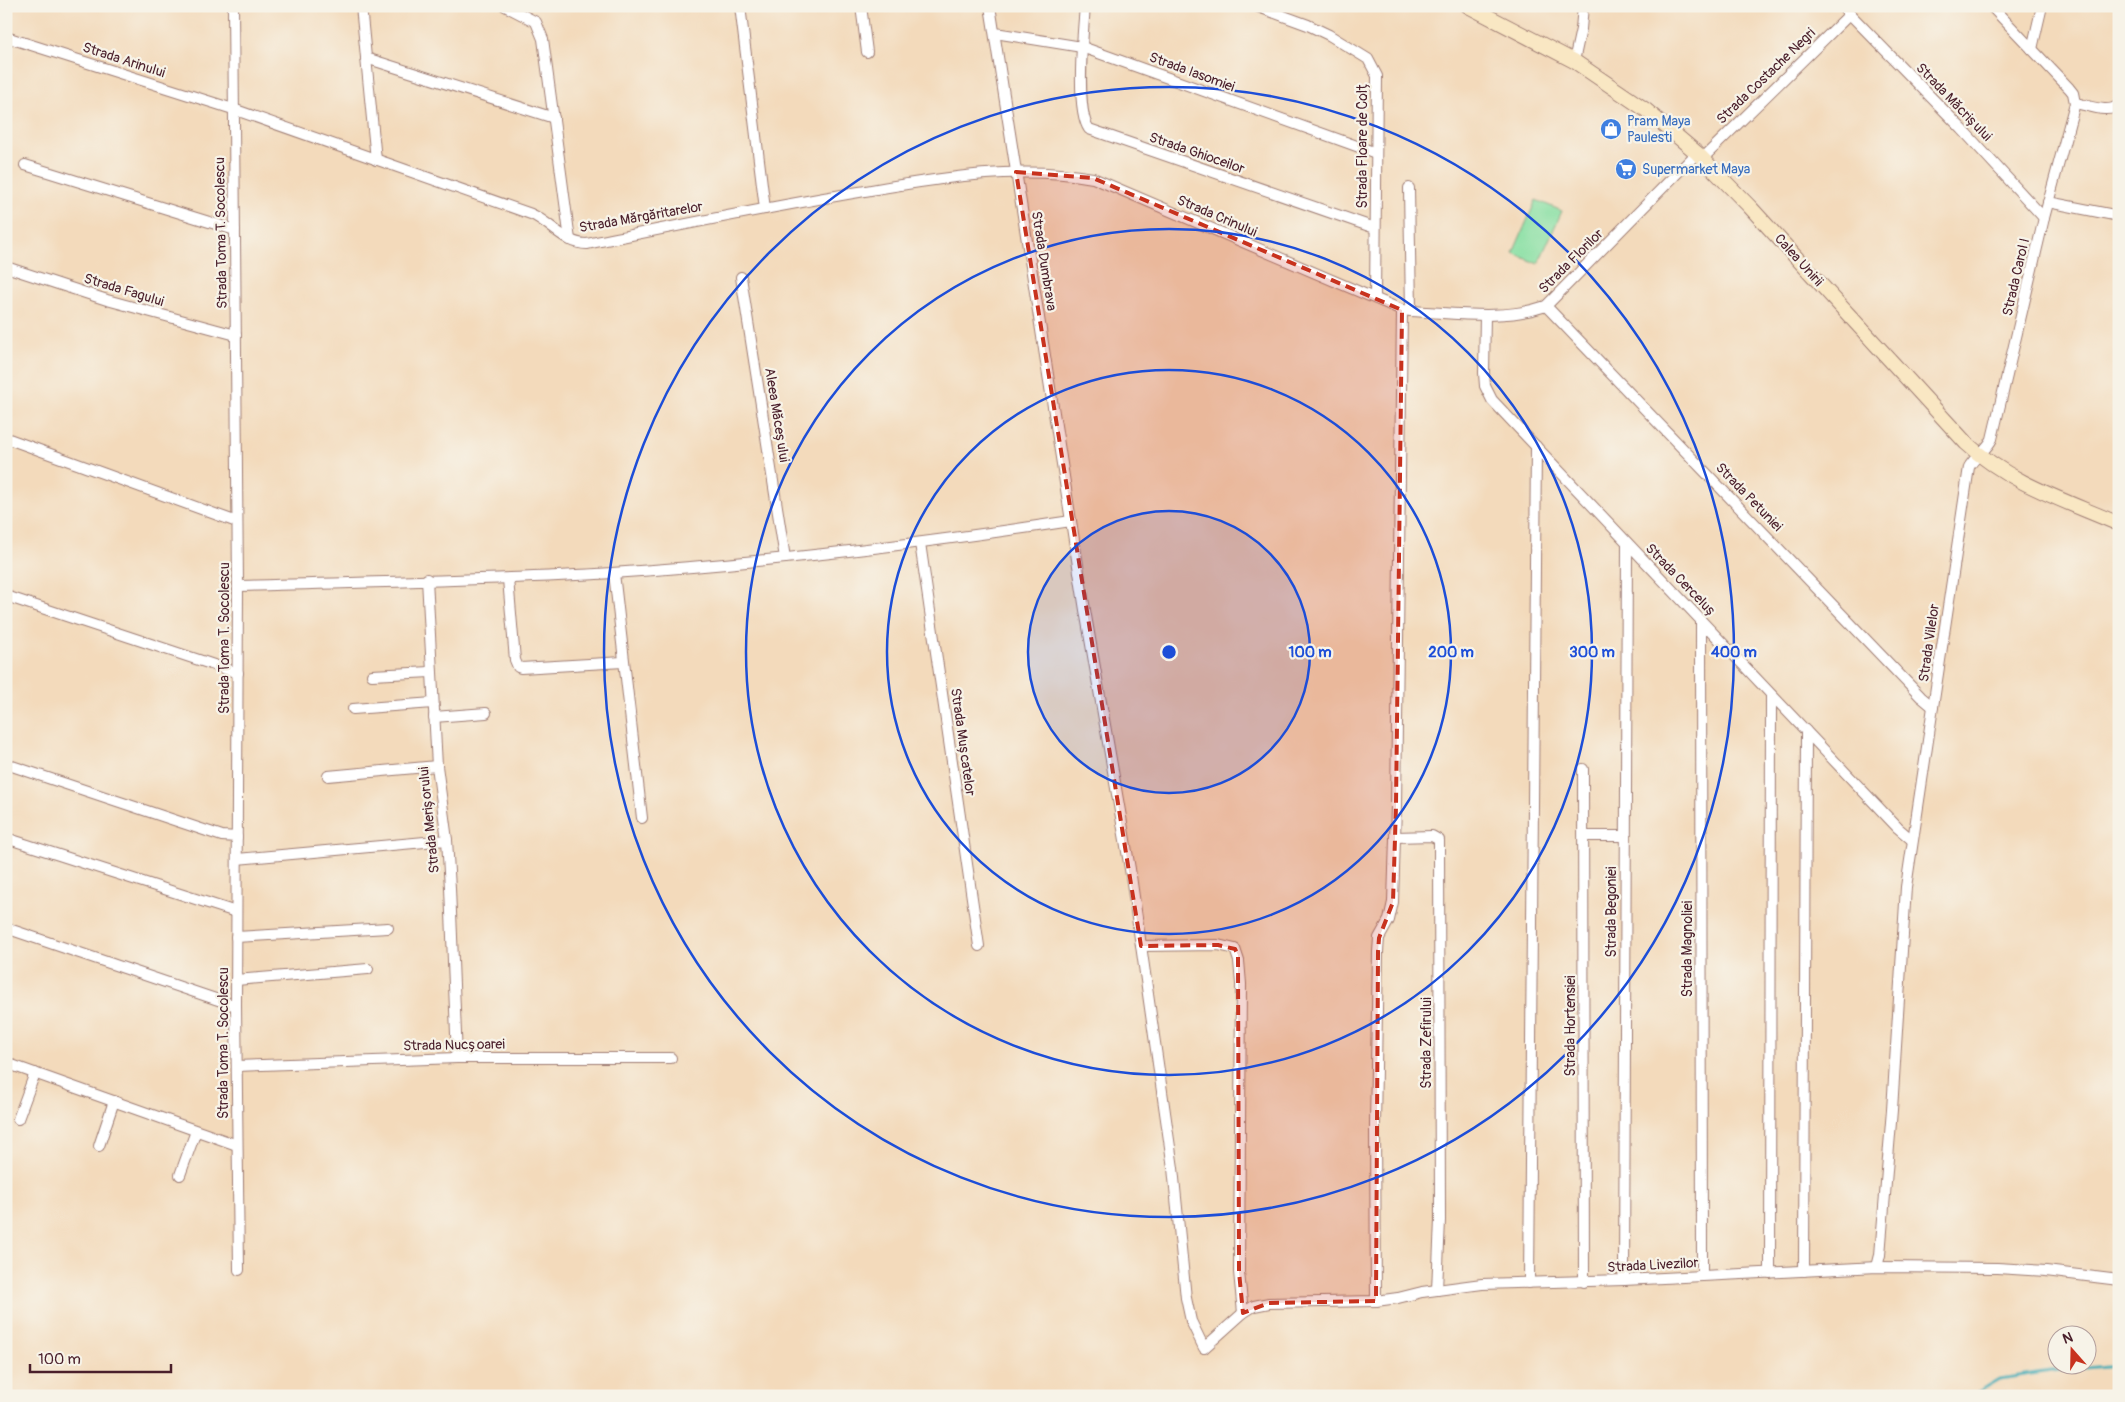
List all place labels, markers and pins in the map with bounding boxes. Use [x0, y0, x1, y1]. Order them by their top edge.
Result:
place label: Pram Maya Paulesti [1627, 113, 1691, 146]
shop icon: Pram Maya Paulesti [1599, 117, 1623, 141]
supermarket icon: Supermarket Maya [1614, 157, 1638, 181]
place label: Supermarket Maya [1642, 161, 1750, 178]
centre of rings [1160, 643, 1178, 661]

